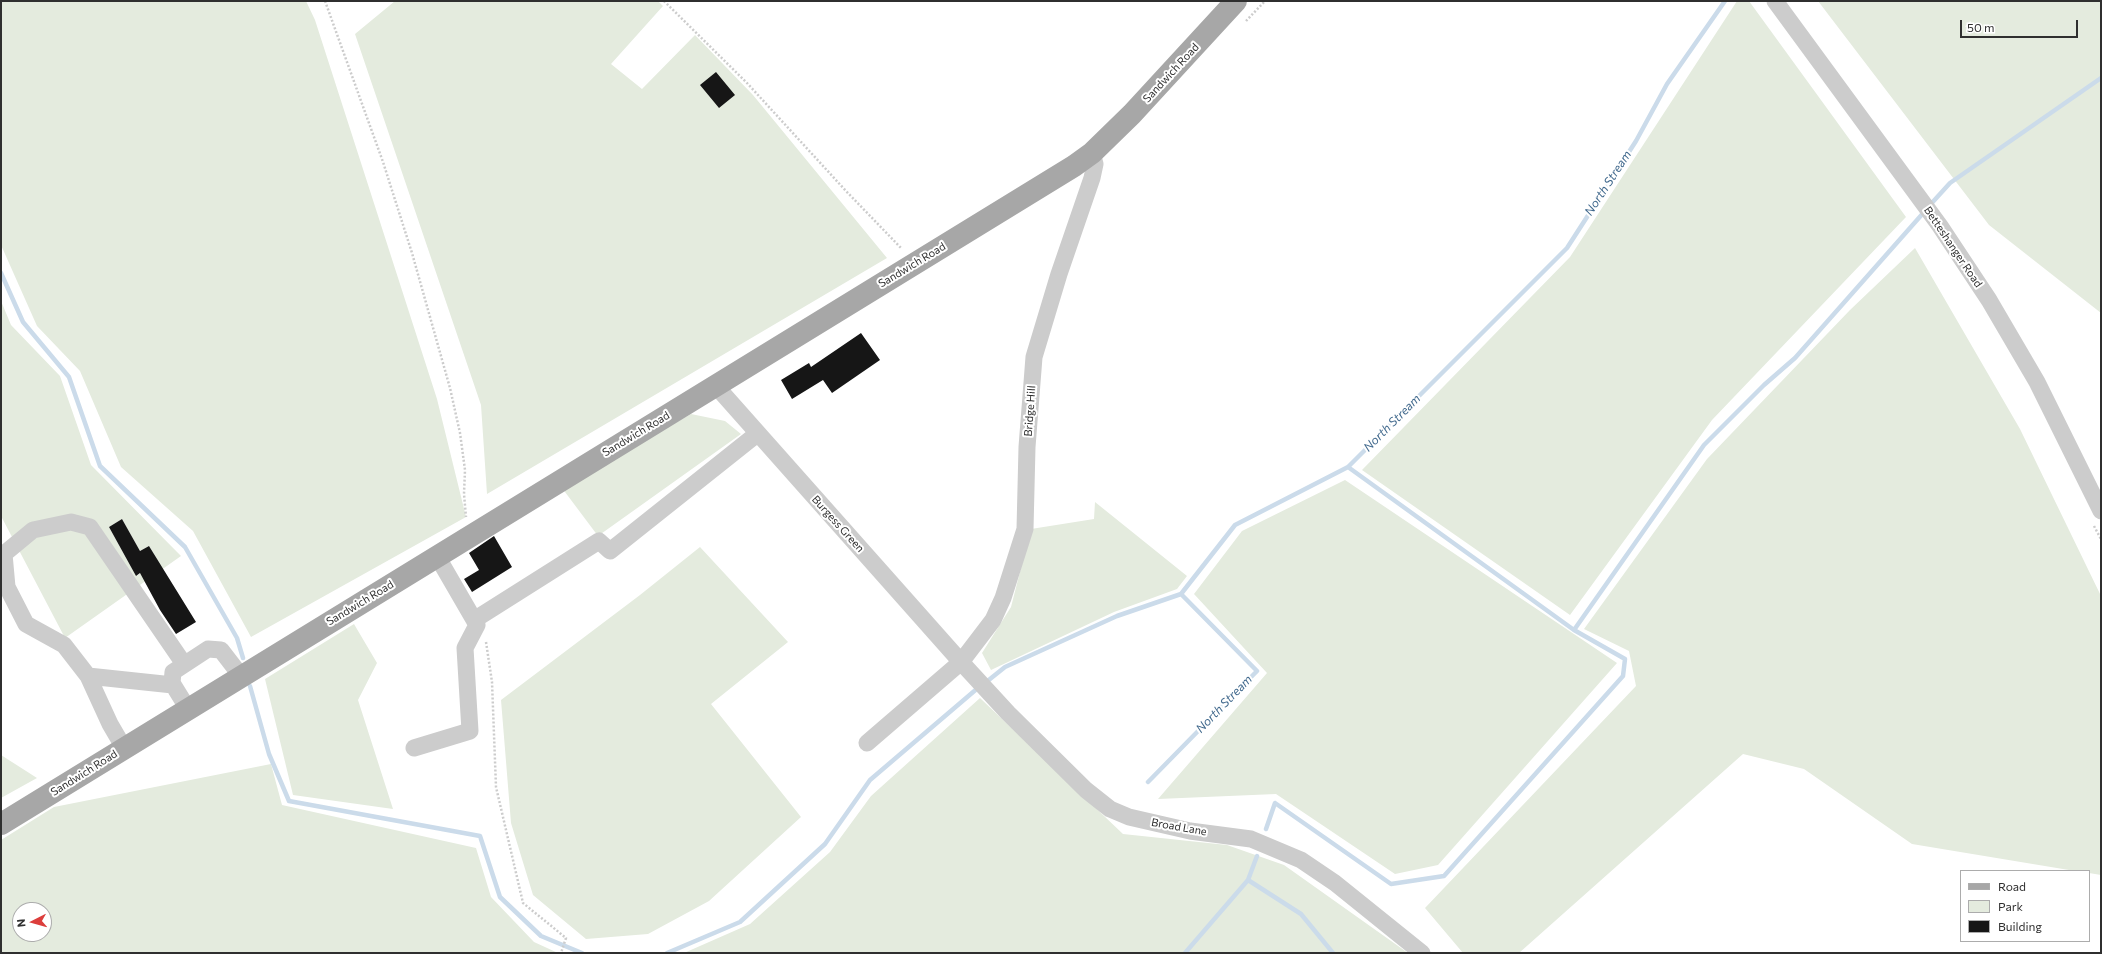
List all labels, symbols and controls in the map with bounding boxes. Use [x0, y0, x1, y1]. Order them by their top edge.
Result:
scale bar [1962, 12, 2080, 38]
text: 50 m [1967, 20, 1995, 34]
street label: Sandwich Road [1140, 41, 1202, 105]
water label: North Stream [1582, 148, 1634, 218]
street label: Betteshanger Road [1921, 204, 1985, 290]
street label: Sandwich Road [876, 240, 948, 290]
street label: Bridge Hill [1022, 385, 1038, 437]
water label: North Stream [1361, 392, 1423, 454]
street label: Sandwich Road [600, 409, 672, 459]
street label: Burgess Green [809, 493, 867, 555]
street label: Sandwich Road [324, 578, 396, 628]
water label: North Stream [1193, 672, 1255, 736]
street label: Sandwich Road [48, 747, 120, 799]
street label: Broad Lane [1150, 816, 1208, 838]
legend [1960, 870, 2090, 942]
text: Road [1998, 879, 2026, 893]
text: Park [1998, 899, 2023, 913]
north arrow [12, 902, 52, 942]
text: N [14, 918, 27, 928]
text: Building [1998, 919, 2042, 933]

